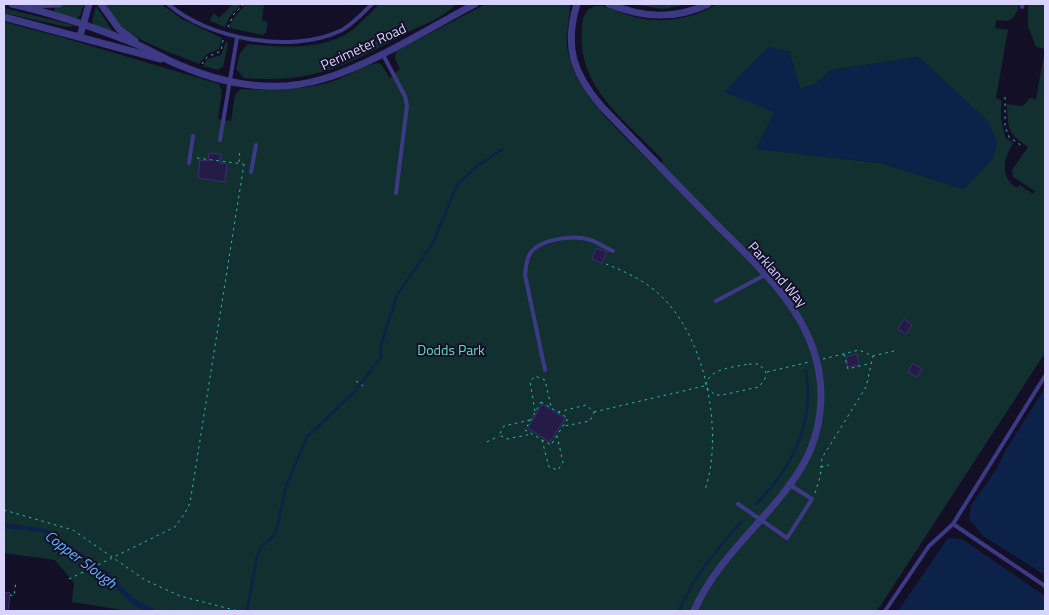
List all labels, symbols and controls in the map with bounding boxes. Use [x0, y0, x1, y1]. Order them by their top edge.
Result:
street label: Perimeter Road [317, 17, 409, 75]
street label: Parkland Way [744, 237, 813, 312]
park label: Dodds Park [417, 339, 485, 360]
water label: Copper Slough [40, 524, 122, 594]

